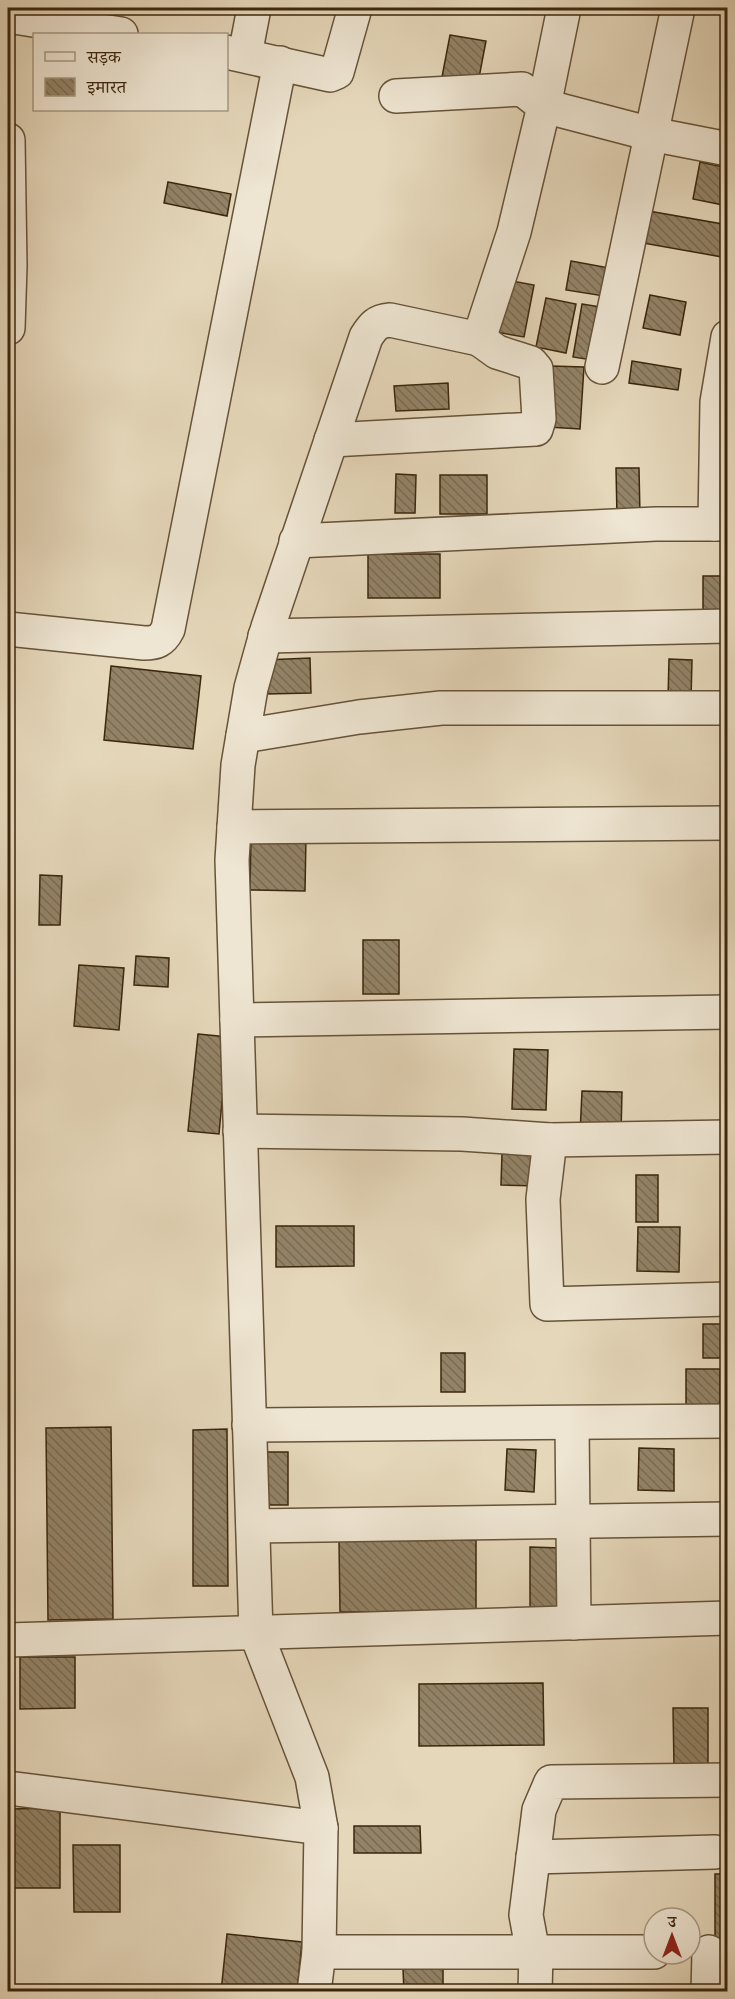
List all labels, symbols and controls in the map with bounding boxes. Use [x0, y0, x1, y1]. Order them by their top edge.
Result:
legend [33, 33, 228, 111]
text: सड़क [86, 45, 122, 68]
text: इमारत [86, 75, 127, 98]
north arrow [642, 1906, 702, 1966]
text: उ [667, 1911, 678, 1932]

